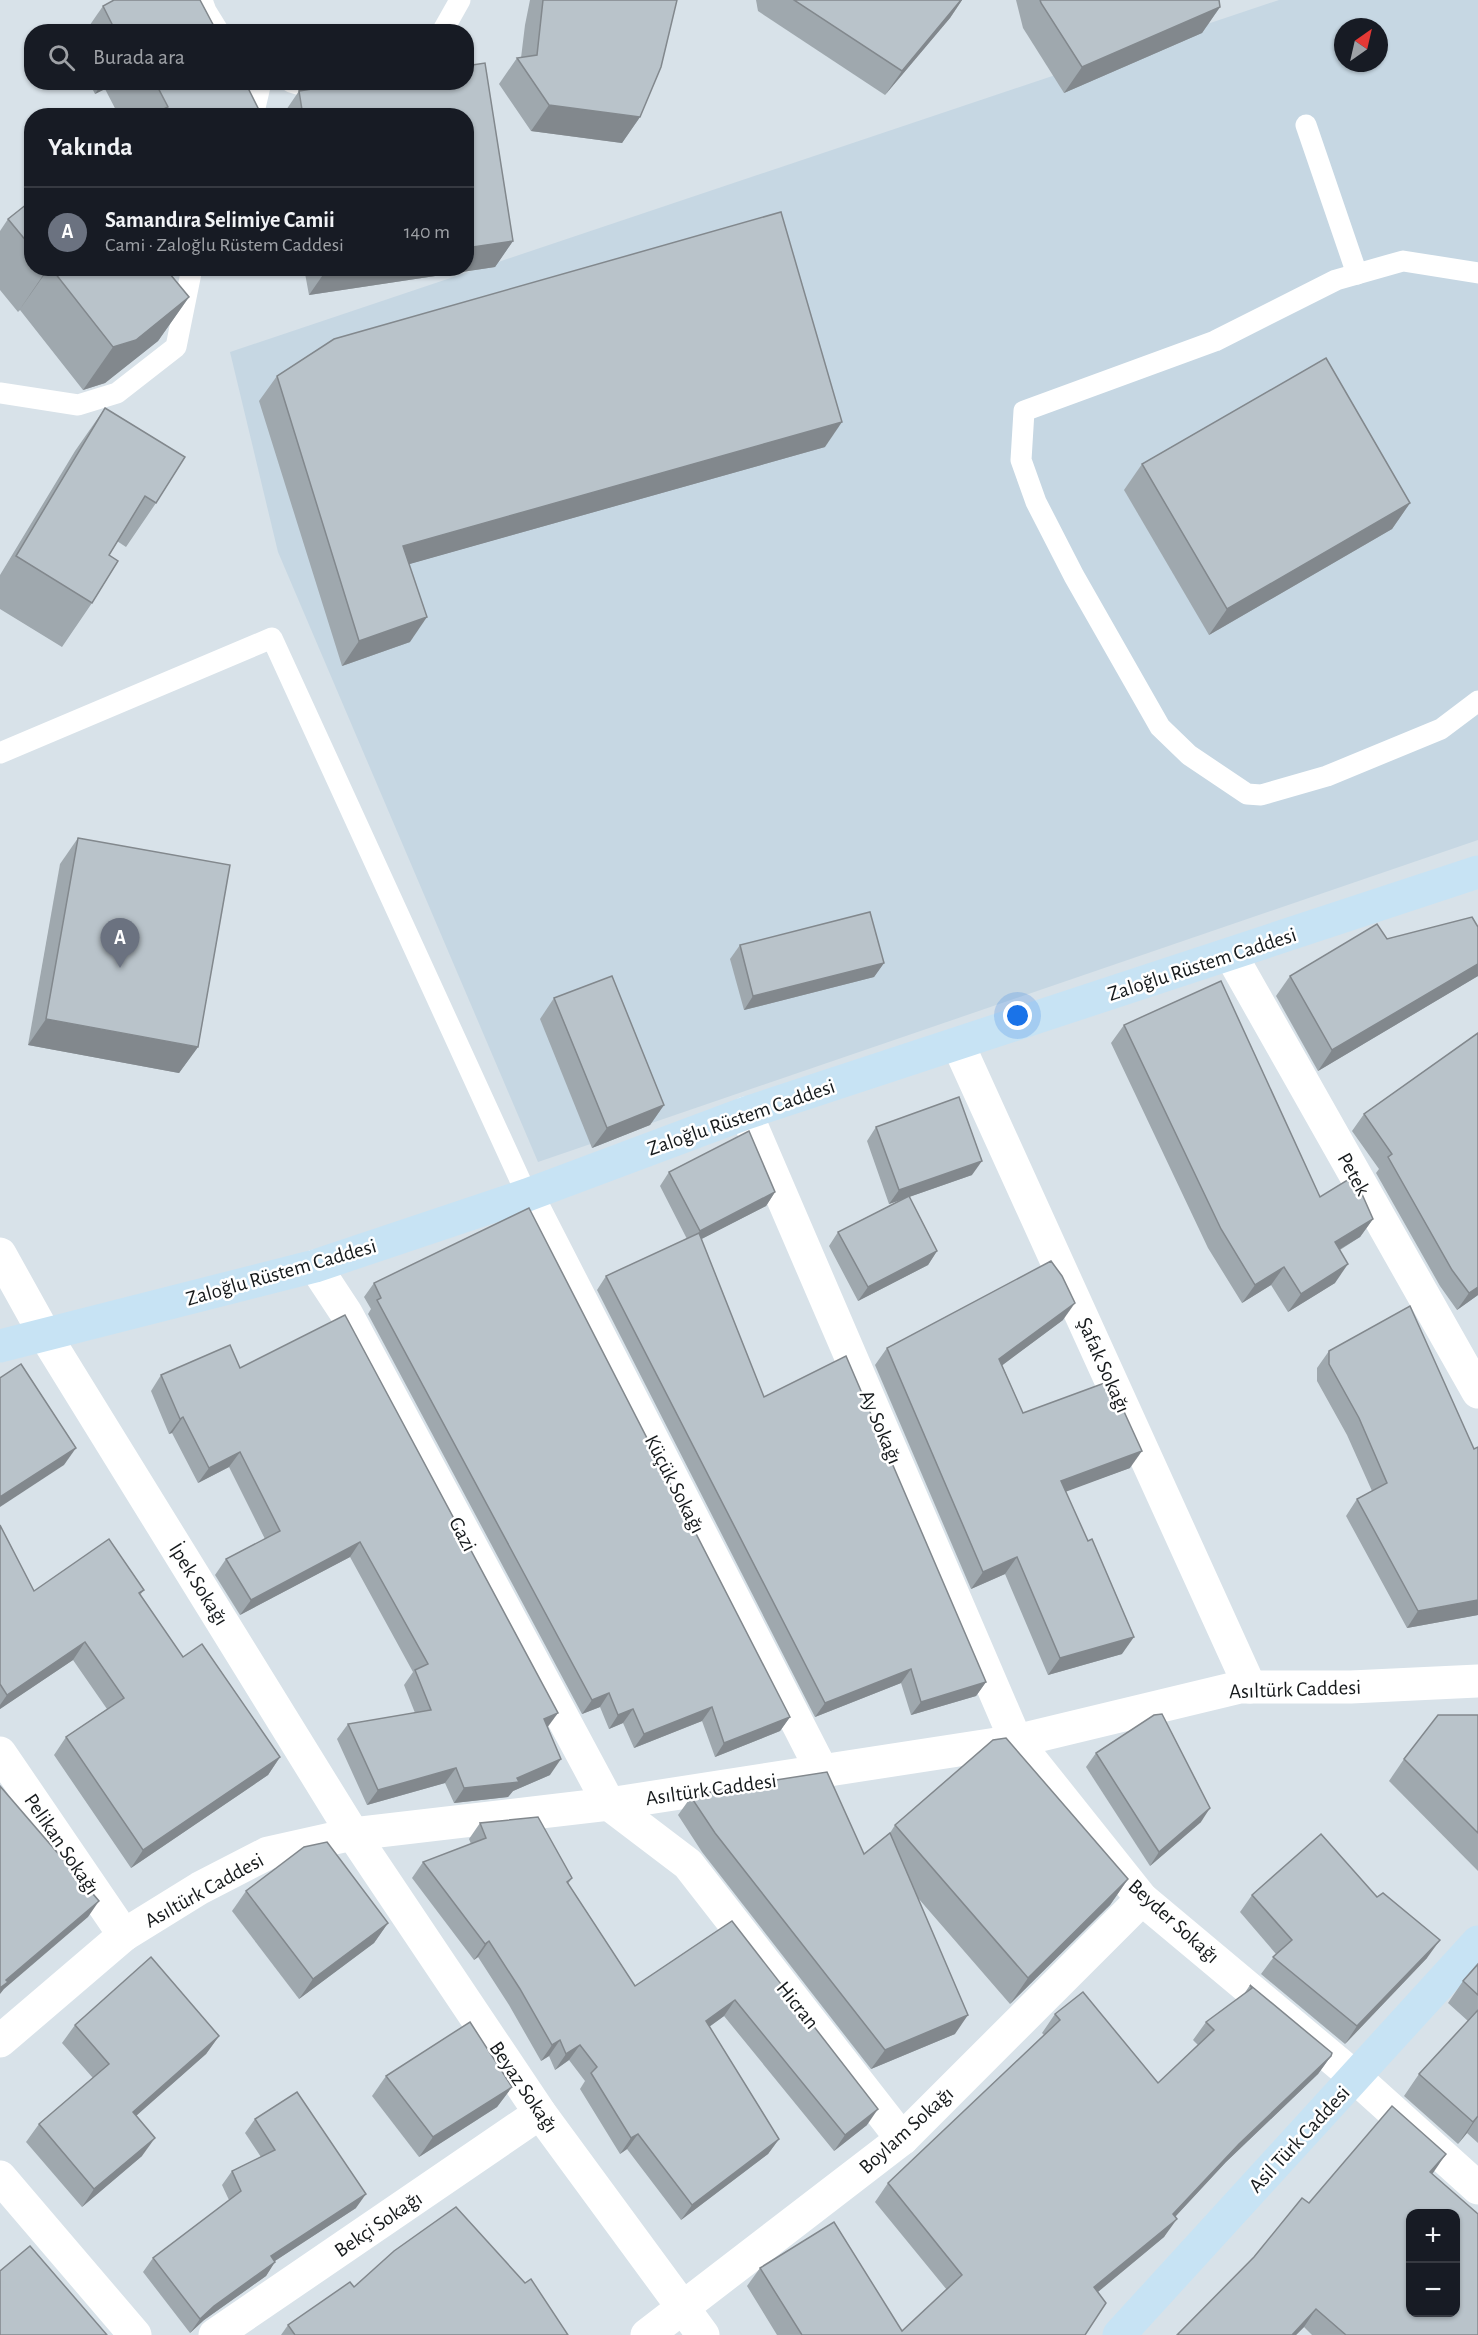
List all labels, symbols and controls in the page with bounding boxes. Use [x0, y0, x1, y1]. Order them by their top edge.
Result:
north arrow [1334, 18, 1388, 72]
search box [24, 24, 474, 90]
icon: search [45, 41, 78, 74]
text: Burada ara [93, 46, 185, 68]
text: Yakında [48, 134, 133, 160]
text: Samandıra Selimiye Camii [105, 209, 335, 231]
text: A [62, 222, 74, 242]
text: 140 m [404, 222, 450, 242]
text: Cami · Zaloğlu Rüstem Caddesi [105, 235, 344, 255]
pin: A [100, 918, 140, 968]
street label: Zaloğlu Rüstem Caddesi [1105, 924, 1299, 1005]
your location [1003, 1001, 1032, 1030]
street label: Zaloğlu Rüstem Caddesi [645, 1076, 838, 1159]
street label: Petek [1333, 1149, 1374, 1200]
street label: Zaloğlu Rüstem Caddesi [184, 1235, 379, 1310]
street label: Şafak Sokağı [1073, 1314, 1134, 1416]
street label: Ay Sokağı [856, 1387, 905, 1467]
street label: Küçük Sokağı [641, 1431, 708, 1537]
street label: Gazi [445, 1513, 480, 1555]
street label: İpek Sokağı [165, 1539, 233, 1629]
street label: Asıltürk Caddesi [1229, 1677, 1361, 1702]
street label: Asıltürk Caddesi [644, 1770, 778, 1809]
street label: Pelikan Sokağı [20, 1790, 103, 1899]
street label: Asıltürk Caddesi [141, 1849, 267, 1932]
street label: Beyder Sokağı [1124, 1875, 1223, 1967]
street label: Hicran [772, 1978, 823, 2033]
street label: Beyaz Sokağı [485, 2038, 562, 2137]
street label: Asil Türk Caddesi [1245, 2082, 1354, 2197]
street label: Boylam Sokağı [855, 2083, 958, 2178]
street label: Bekçi Sokağı [331, 2188, 426, 2261]
map controls [1406, 2209, 1460, 2317]
button: + [1406, 2209, 1460, 2263]
button: − [1406, 2263, 1460, 2317]

